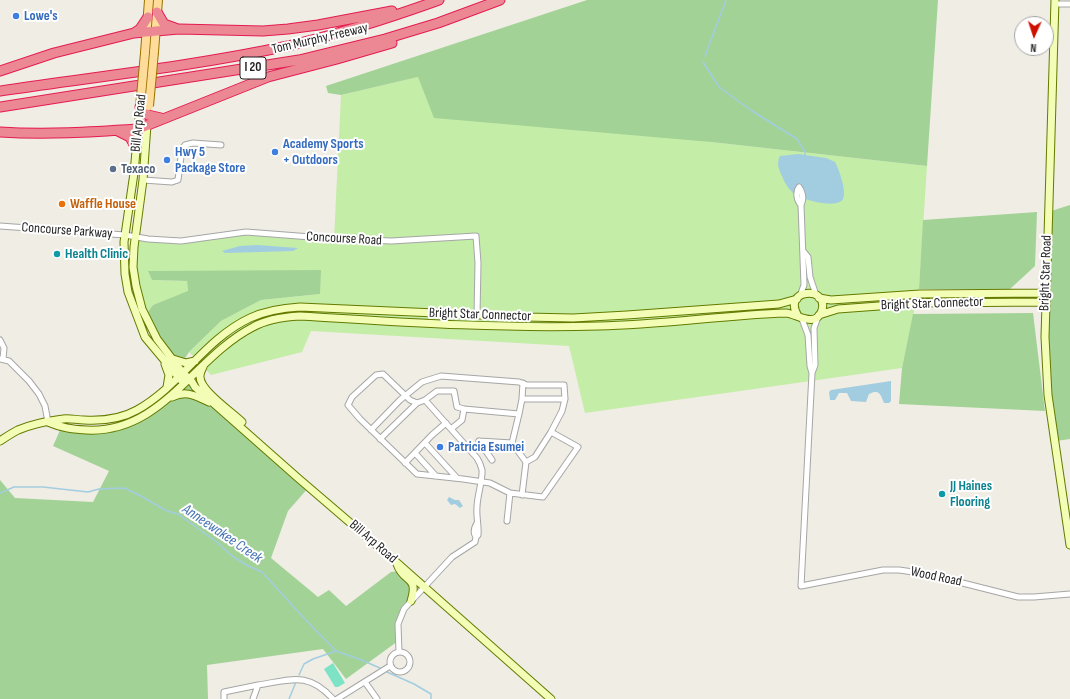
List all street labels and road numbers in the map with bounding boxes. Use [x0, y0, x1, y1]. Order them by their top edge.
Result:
street label: Tom Murphy Freeway [270, 20, 370, 58]
road number: I 20 [240, 57, 266, 79]
street label: Bill Arp Road [128, 93, 150, 153]
street label: Concourse Parkway [21, 219, 113, 243]
street label: Concourse Road [306, 229, 382, 249]
street label: Bright Star Road [1036, 235, 1056, 311]
street label: Bright Star Connector [881, 294, 983, 314]
street label: Bright Star Connector [429, 305, 531, 325]
street label: Bill Arp Road [346, 517, 400, 567]
street label: Wood Road [909, 563, 963, 591]

